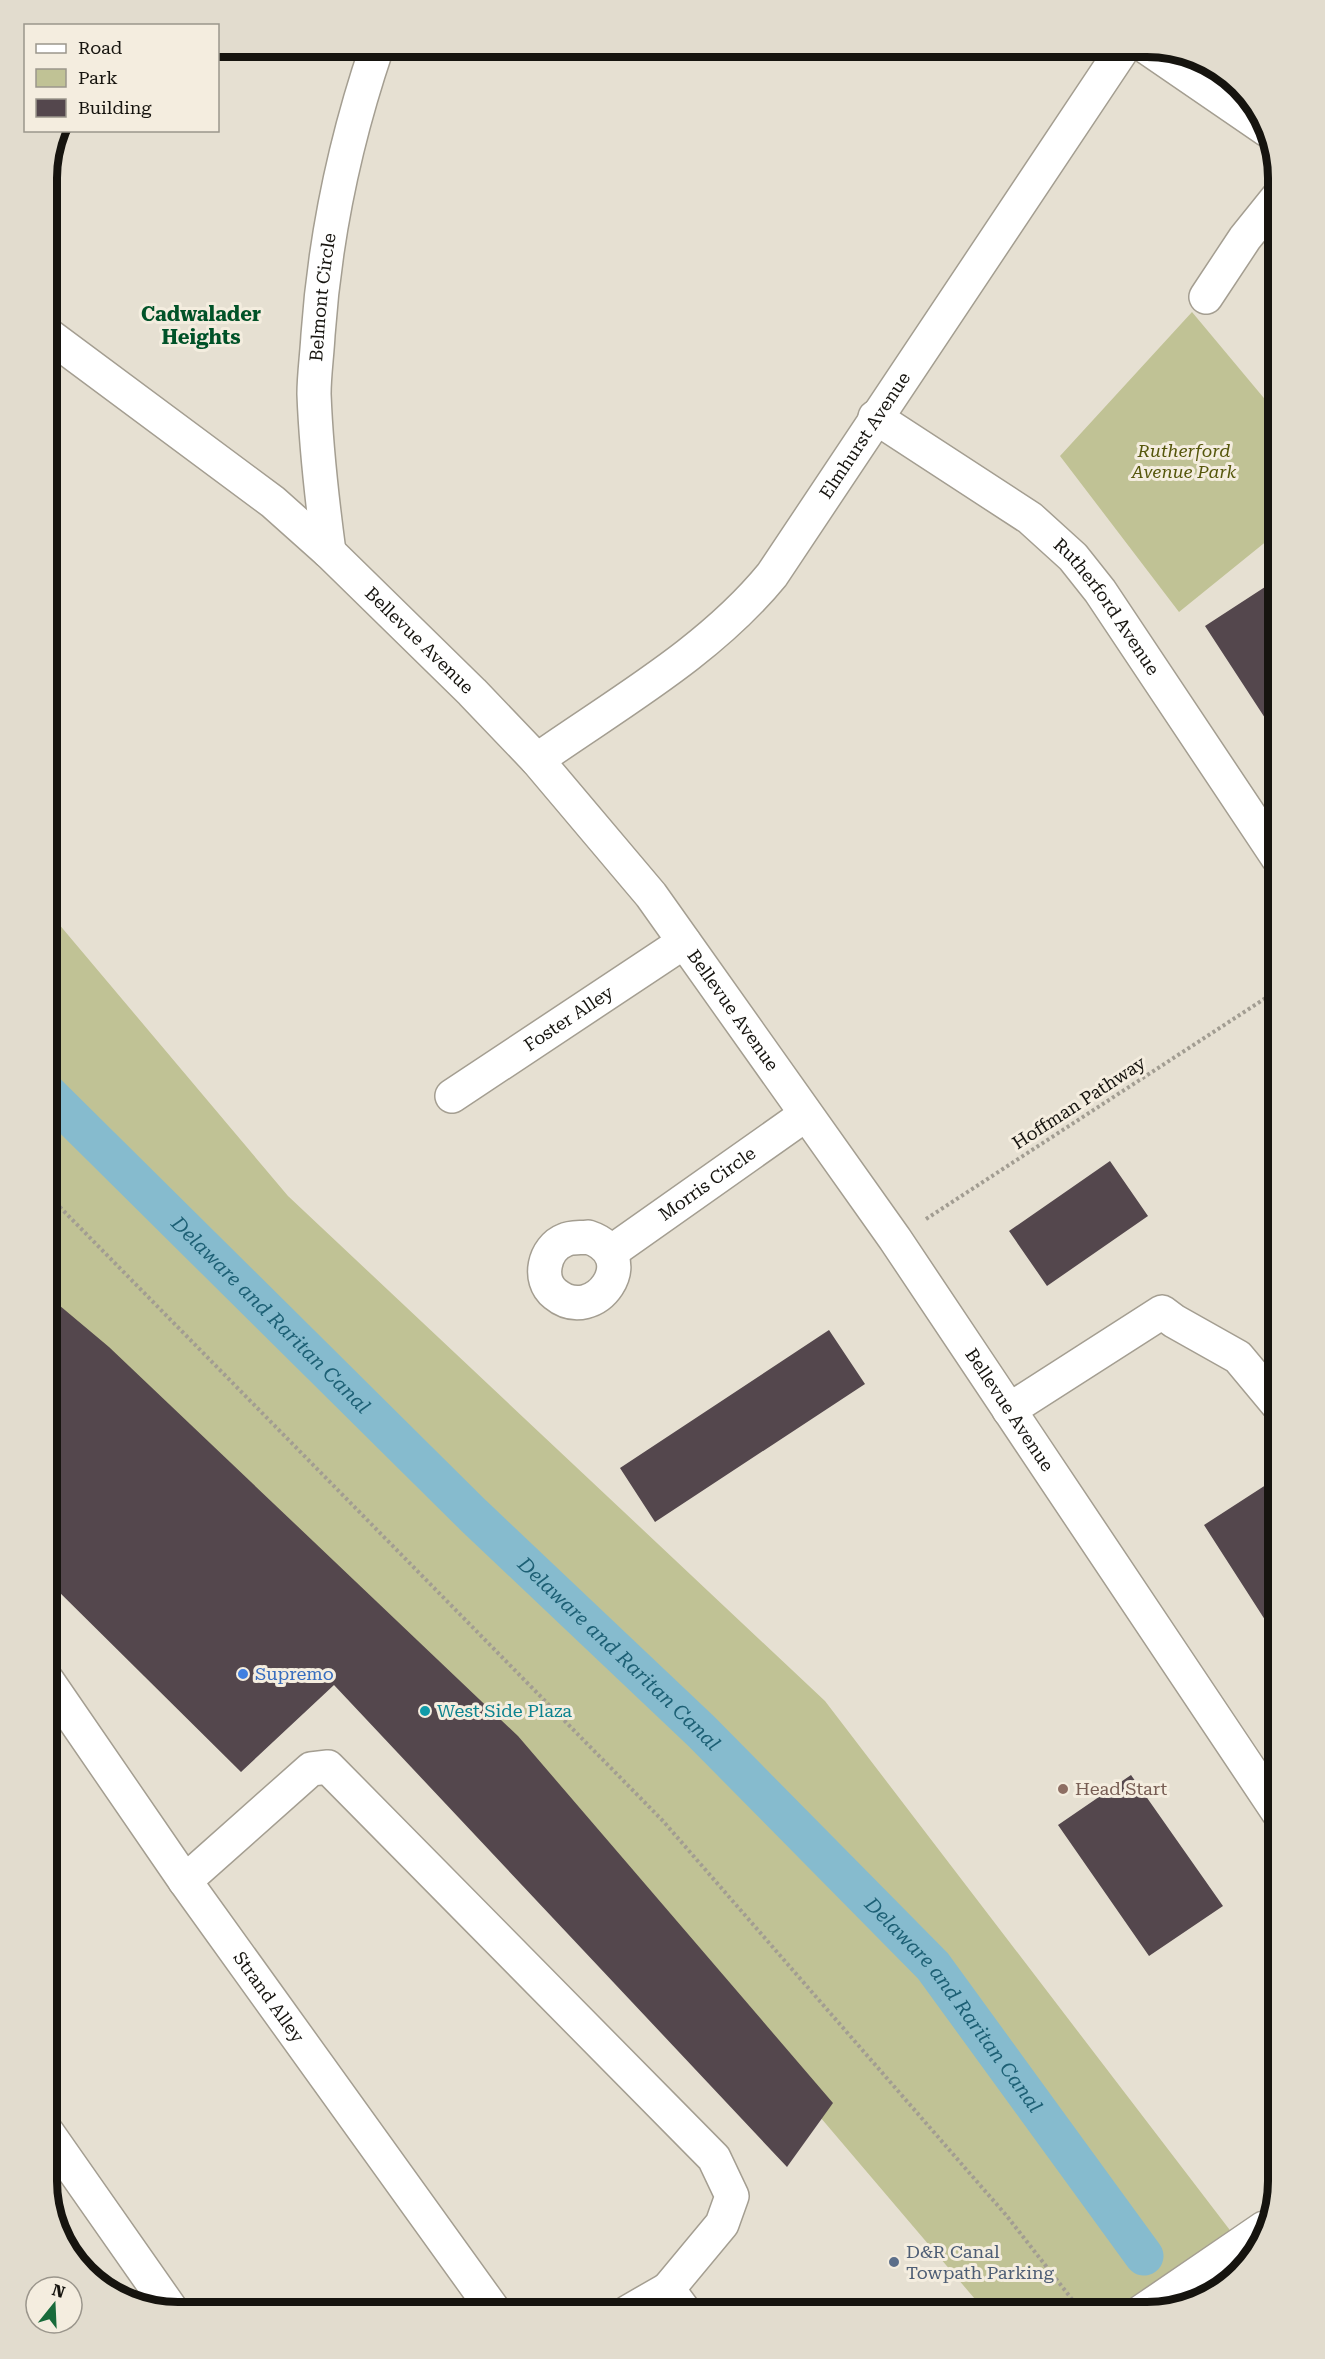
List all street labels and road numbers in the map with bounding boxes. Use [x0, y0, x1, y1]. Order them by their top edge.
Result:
street label: Belmont Circle [305, 231, 340, 362]
street label: Elmhurst Avenue [815, 368, 914, 502]
street label: Rutherford Avenue [1050, 534, 1164, 679]
street label: Bellevue Avenue [361, 582, 478, 698]
street label: Bellevue Avenue [683, 945, 783, 1075]
street label: Foster Alley [520, 981, 617, 1055]
street label: Hoffman Pathway [1008, 1052, 1150, 1153]
street label: Morris Circle [655, 1142, 760, 1225]
street label: Bellevue Avenue [961, 1344, 1058, 1475]
street label: Strand Alley [229, 1947, 309, 2047]

